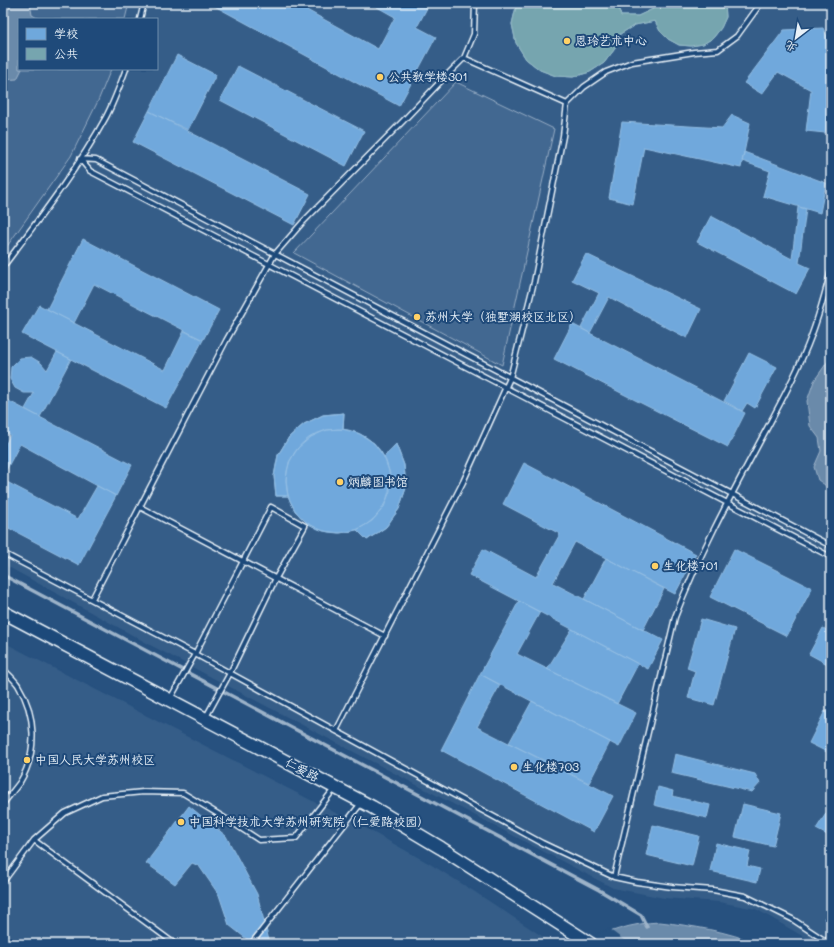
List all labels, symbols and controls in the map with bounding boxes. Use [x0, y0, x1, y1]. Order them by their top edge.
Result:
legend [18, 18, 158, 70]
north arrow [776, 18, 816, 58]
text: 学校 [54, 25, 78, 41]
place label: 恩玲艺术中心 [575, 32, 647, 48]
marker: 恩玲艺术中心 [562, 36, 572, 46]
text: 北 [782, 38, 799, 56]
text: 公共 [54, 45, 78, 61]
place label: 公共教学楼301 [388, 68, 468, 84]
marker: 公共教学楼301 [375, 72, 385, 82]
place label: 苏州大学（独墅湖校区北区） [425, 308, 581, 324]
marker: 苏州大学（独墅湖校区北区） [412, 312, 422, 322]
place label: 炳麟图书馆 [348, 473, 408, 489]
marker: 炳麟图书馆 [335, 477, 345, 487]
place label: 生化楼701 [663, 557, 718, 573]
marker: 生化楼701 [650, 561, 660, 571]
place label: 中国人民大学苏州校区 [35, 751, 155, 767]
street label: 仁爱路 [283, 754, 322, 785]
marker: 中国人民大学苏州校区 [22, 755, 32, 765]
place label: 生化楼703 [522, 758, 579, 774]
marker: 生化楼703 [509, 762, 519, 772]
place label: 中国科学技术大学苏州研究院（仁爱路校园） [189, 813, 429, 829]
marker: 中国科学技术大学苏州研究院（仁爱路校园） [176, 817, 186, 827]

